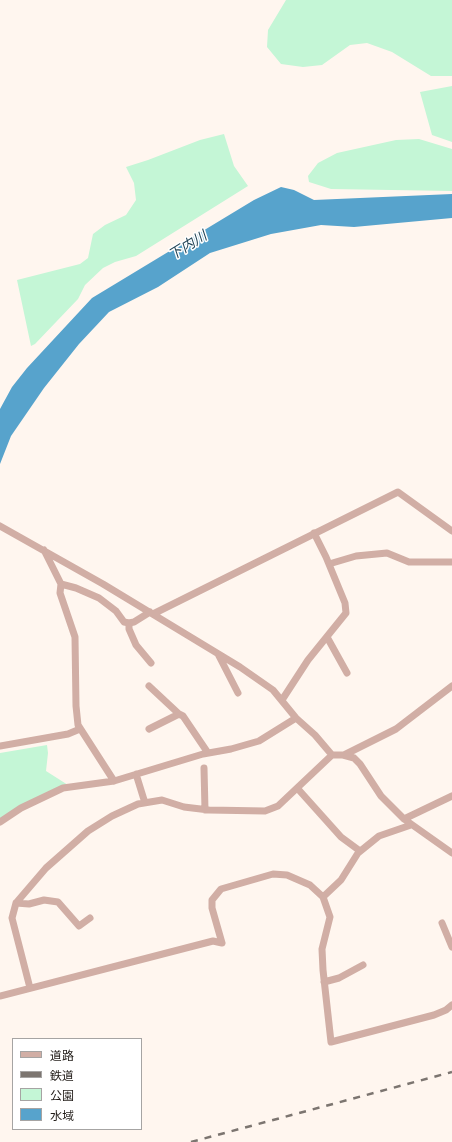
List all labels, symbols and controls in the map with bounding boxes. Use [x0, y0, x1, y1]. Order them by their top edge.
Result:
water label: 下内川 [166, 228, 210, 264]
legend [12, 1038, 142, 1130]
text: 道路 [50, 1049, 74, 1063]
text: 鉄道 [50, 1069, 74, 1083]
text: 公園 [50, 1089, 74, 1103]
text: 水域 [50, 1109, 74, 1123]

